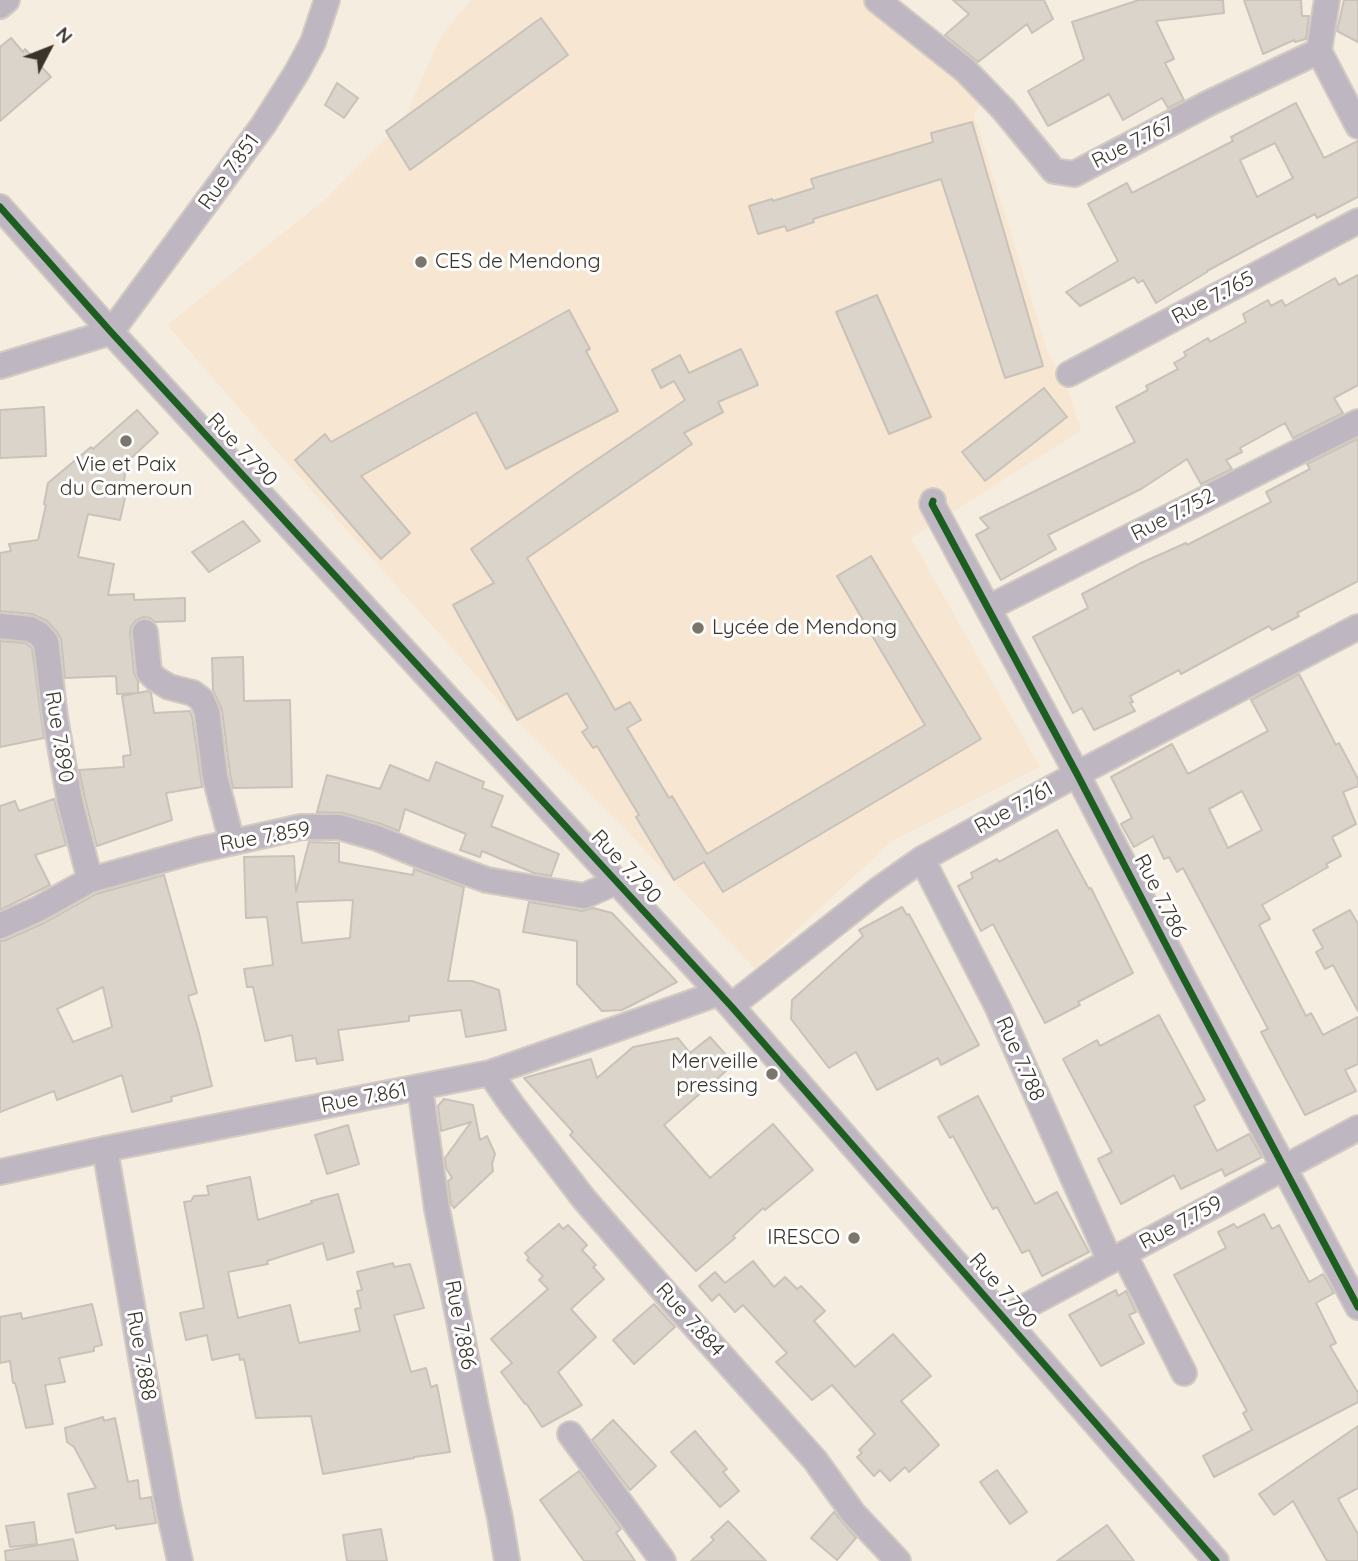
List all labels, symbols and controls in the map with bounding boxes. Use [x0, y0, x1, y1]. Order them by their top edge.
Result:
north arrow [14, 14, 84, 84]
text: N [51, 22, 78, 48]
street label: Rue 7.767 [1088, 112, 1178, 174]
street label: Rue 7.851 [193, 129, 265, 215]
place label: CES de Mendong [435, 249, 601, 275]
marker: CES de Mendong [413, 254, 429, 270]
street label: Rue 7.765 [1168, 266, 1258, 330]
street label: Rue 7.790 [202, 408, 282, 492]
marker: Vie et Paix du Cameroun [118, 433, 134, 449]
place label: Vie et Paix du Cameroun [60, 452, 192, 502]
street label: Rue 7.752 [1127, 483, 1219, 547]
place label: Lycée de Mendong [712, 615, 897, 641]
marker: Lycée de Mendong [690, 620, 706, 636]
street label: Rue 7.890 [39, 689, 79, 785]
street label: Rue 7.761 [970, 776, 1058, 840]
street label: Rue 7.859 [218, 817, 312, 857]
street label: Rue 7.790 [586, 825, 666, 909]
street label: Rue 7.786 [1128, 850, 1192, 942]
street label: Rue 7.788 [990, 1013, 1050, 1105]
place label: Merveille pressing [671, 1049, 758, 1099]
marker: Merveille pressing [764, 1066, 780, 1082]
street label: Rue 7.861 [319, 1077, 409, 1119]
street label: Rue 7.759 [1135, 1191, 1227, 1255]
place label: IRESCO [767, 1225, 840, 1251]
marker: IRESCO [846, 1230, 862, 1246]
street label: Rue 7.790 [963, 1248, 1043, 1334]
street label: Rue 7.886 [439, 1278, 481, 1372]
street label: Rue 7.884 [650, 1278, 730, 1362]
street label: Rue 7.888 [121, 1309, 161, 1403]

